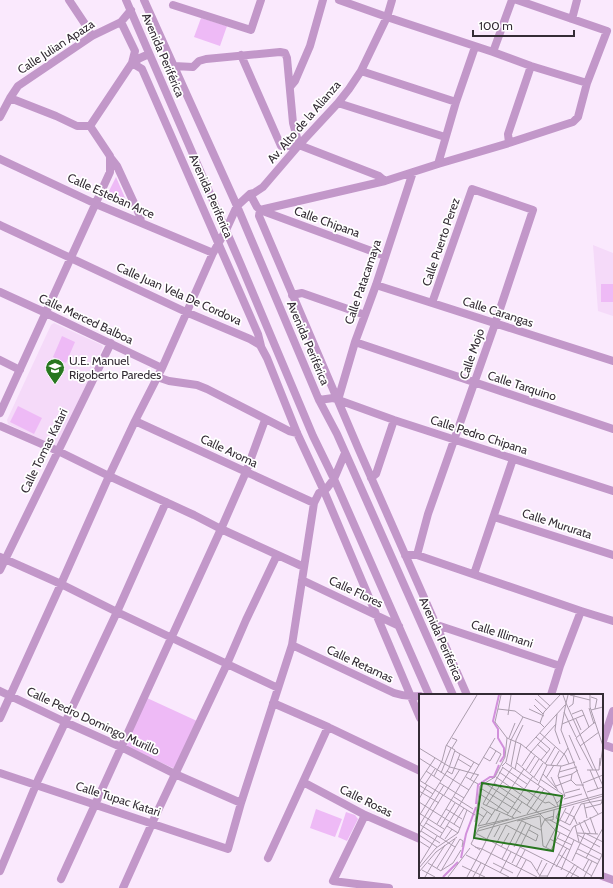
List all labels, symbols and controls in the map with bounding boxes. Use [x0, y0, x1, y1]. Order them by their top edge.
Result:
street label: Avenida Periférica [139, 10, 188, 99]
scale bar [473, 12, 574, 38]
street label: Calle Julian Apaza [14, 16, 97, 77]
text: 100 m [479, 18, 513, 33]
street label: Av. Alto de la Alianza [264, 77, 344, 166]
street label: Avenida Periferica [186, 152, 237, 240]
street label: Calle Esteban Arce [65, 170, 157, 221]
street label: Calle Puerto Perez [418, 195, 463, 288]
street label: Calle Chipana [292, 203, 362, 240]
street label: Calle Patacamaya [341, 237, 384, 326]
street label: Calle Juan Vela De Cordova [114, 259, 244, 328]
street label: Calle Merced Balboa [37, 290, 136, 347]
street label: Calle Carangas [461, 293, 536, 330]
street label: Avenida Periférica [284, 298, 333, 387]
street label: Calle Mojo [456, 326, 487, 381]
place label: U.E. Manuel Rigoberto Paredes [69, 353, 161, 382]
school or university icon: U.E. Manuel Rigoberto Paredes [44, 357, 66, 385]
street label: Calle Tarquino [486, 367, 559, 404]
street label: Calle Tomas Katari [17, 406, 70, 495]
street label: Calle Pedro Chipana [429, 412, 530, 457]
street label: Calle Aroma [198, 431, 260, 470]
street label: Calle Mururata [520, 505, 594, 542]
street label: Calle Flores [327, 572, 386, 611]
street label: Avenida Periférica [416, 595, 467, 683]
street label: Calle Illimani [469, 616, 535, 651]
street label: Calle Retamas [324, 642, 396, 686]
street label: Calle Pedro Domingo Murillo [24, 683, 162, 758]
inset map [419, 694, 603, 878]
street label: Calle Tupac Katari [74, 778, 163, 819]
street label: Calle Rosas [337, 781, 395, 820]

